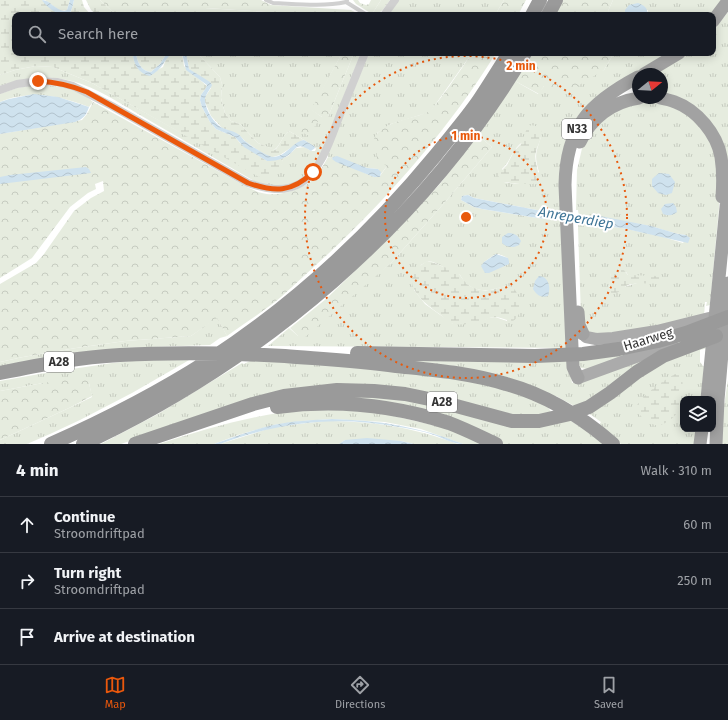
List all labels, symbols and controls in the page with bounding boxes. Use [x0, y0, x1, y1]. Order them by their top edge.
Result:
search box [12, 12, 716, 56]
icon: search [26, 23, 48, 45]
text: Search here [58, 25, 138, 43]
text: 2 min [506, 59, 536, 73]
north arrow [632, 68, 668, 104]
route end [29, 72, 47, 90]
road number: N33 [562, 119, 592, 139]
text: 1 min [452, 129, 480, 143]
route start [304, 163, 322, 181]
water label: Anreperdiep [536, 203, 615, 233]
centre of rings [459, 210, 473, 224]
street label: Haarweg [621, 324, 675, 354]
road number: A28 [44, 352, 74, 372]
road number: A28 [427, 392, 457, 412]
map controls [680, 396, 716, 432]
button: layers [680, 396, 716, 432]
text: 4 min [16, 460, 59, 481]
text: Walk · 310 m [641, 463, 712, 478]
text: Continue [54, 508, 115, 526]
icon: ahead [16, 514, 38, 536]
text: 60 m [683, 517, 712, 532]
text: Stroomdriftpad [54, 526, 145, 541]
text: Turn right [54, 564, 121, 582]
icon: right [16, 570, 38, 592]
text: 250 m [677, 573, 712, 588]
text: Stroomdriftpad [54, 582, 145, 597]
icon: arrive [16, 626, 38, 648]
text: Arrive at destination [54, 628, 195, 646]
tab: Map [104, 674, 126, 711]
tab: Directions [335, 674, 385, 711]
tab: Saved [594, 674, 624, 711]

